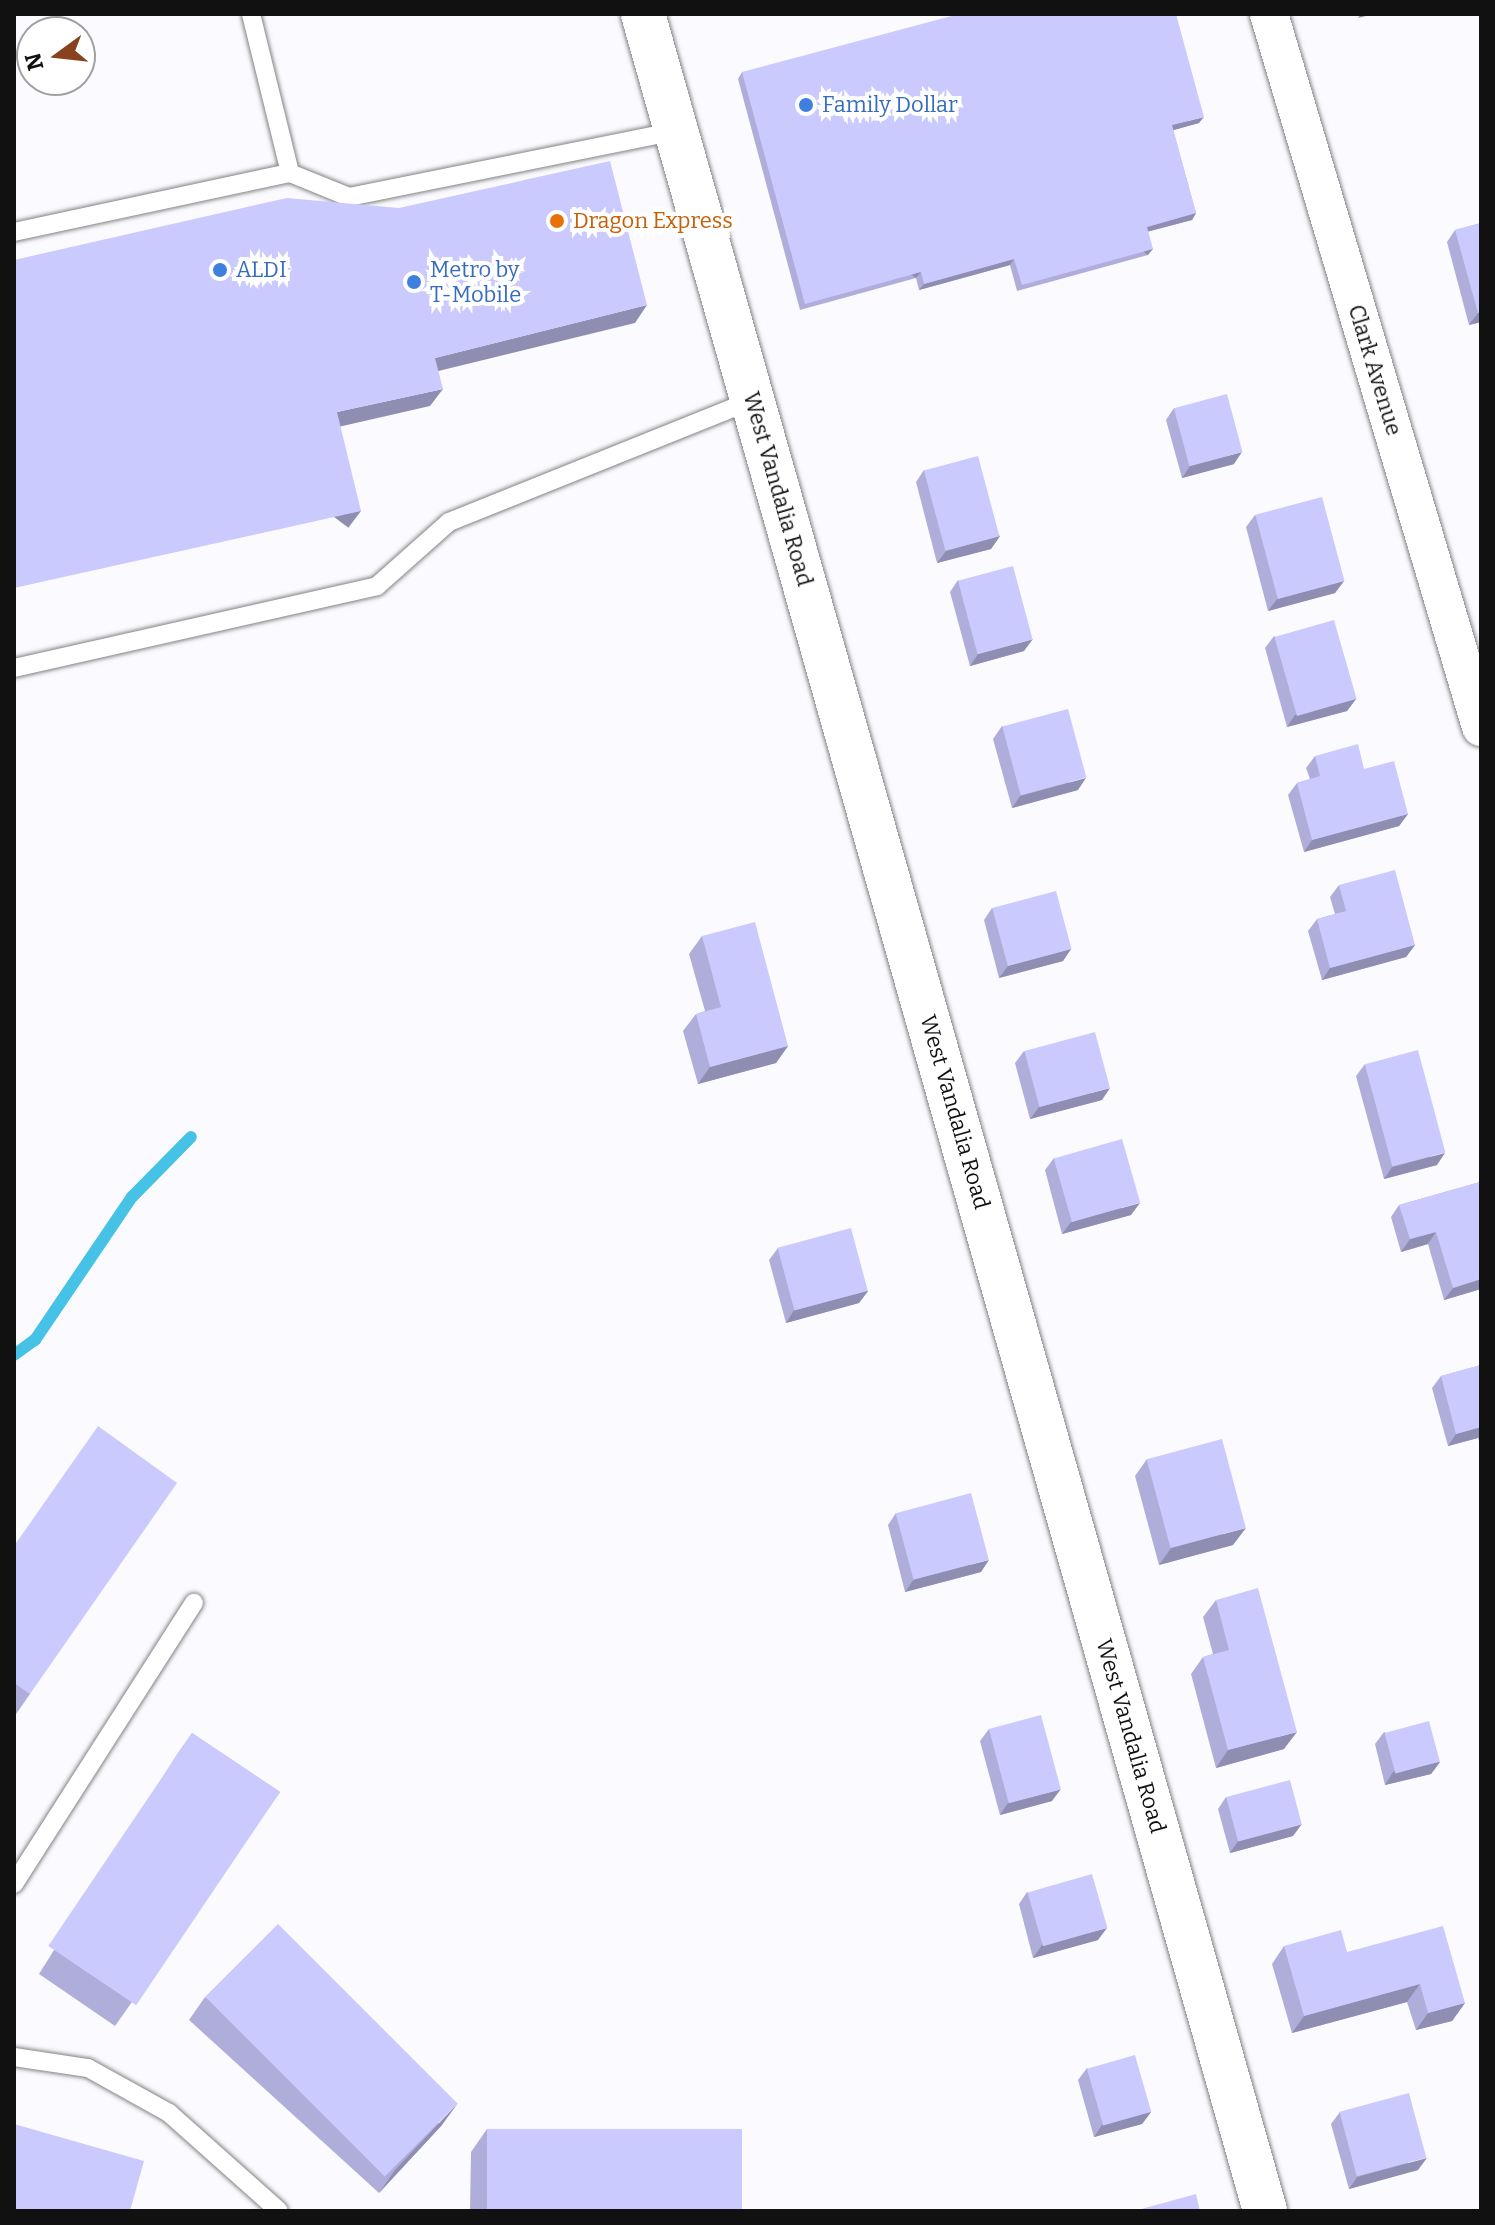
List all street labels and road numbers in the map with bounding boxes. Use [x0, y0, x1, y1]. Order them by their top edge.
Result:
street label: Clark Avenue [1343, 302, 1407, 438]
street label: West Vandalia Road [738, 389, 818, 589]
street label: West Vandalia Road [915, 1012, 995, 1212]
street label: West Vandalia Road [1091, 1636, 1171, 1836]

